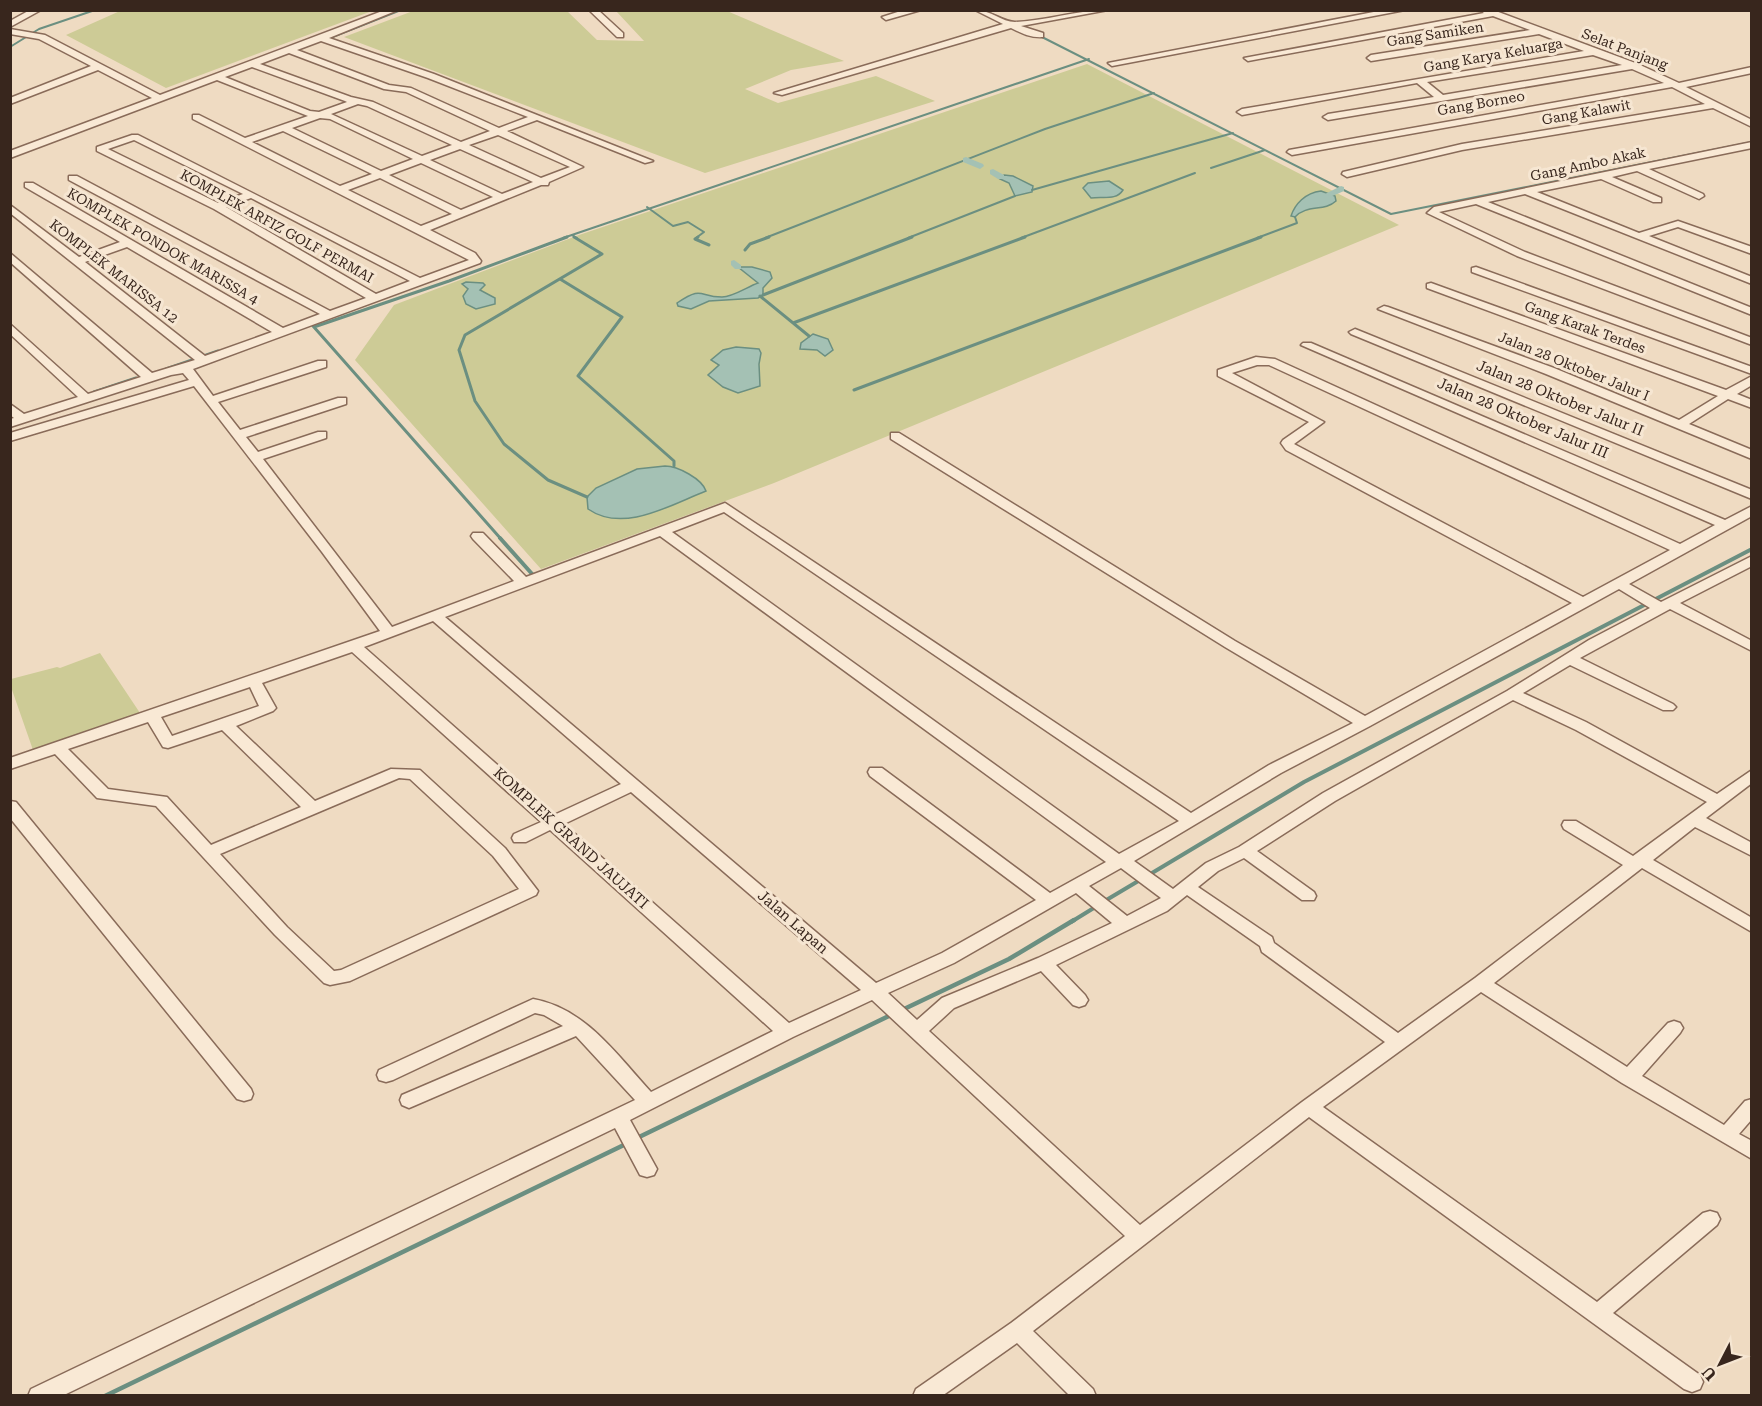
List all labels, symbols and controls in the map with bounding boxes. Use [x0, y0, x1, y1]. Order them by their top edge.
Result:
street label: Gang Samiken [1385, 18, 1485, 50]
street label: Selat Panjang [1580, 25, 1670, 73]
street label: Gang Karya Keluarga [1422, 35, 1564, 75]
street label: Gang Borneo [1436, 87, 1526, 119]
street label: Gang Kalawit [1540, 96, 1632, 128]
street label: Gang Ambo Akak [1529, 144, 1647, 184]
street label: KOMPLEK ARFIZ GOLF PERMAI [178, 166, 376, 286]
street label: KOMPLEK PONDOK MARISSA 4 [65, 185, 262, 308]
street label: KOMPLEK MARISSA 12 [47, 216, 182, 326]
street label: Gang Karak Terdes [1522, 298, 1648, 356]
street label: Jalan 28 Oktober Jalur I [1496, 328, 1652, 404]
street label: Jalan 28 Oktober Jalur II [1474, 356, 1646, 440]
street label: Jalan 28 Oktober Jalur III [1435, 374, 1611, 462]
street label: KOMPLEK GRAND JAUJATI [490, 764, 652, 912]
street label: Jalan Lapan [754, 887, 832, 958]
north arrow [1690, 1334, 1750, 1394]
text: U [1698, 1363, 1720, 1385]

